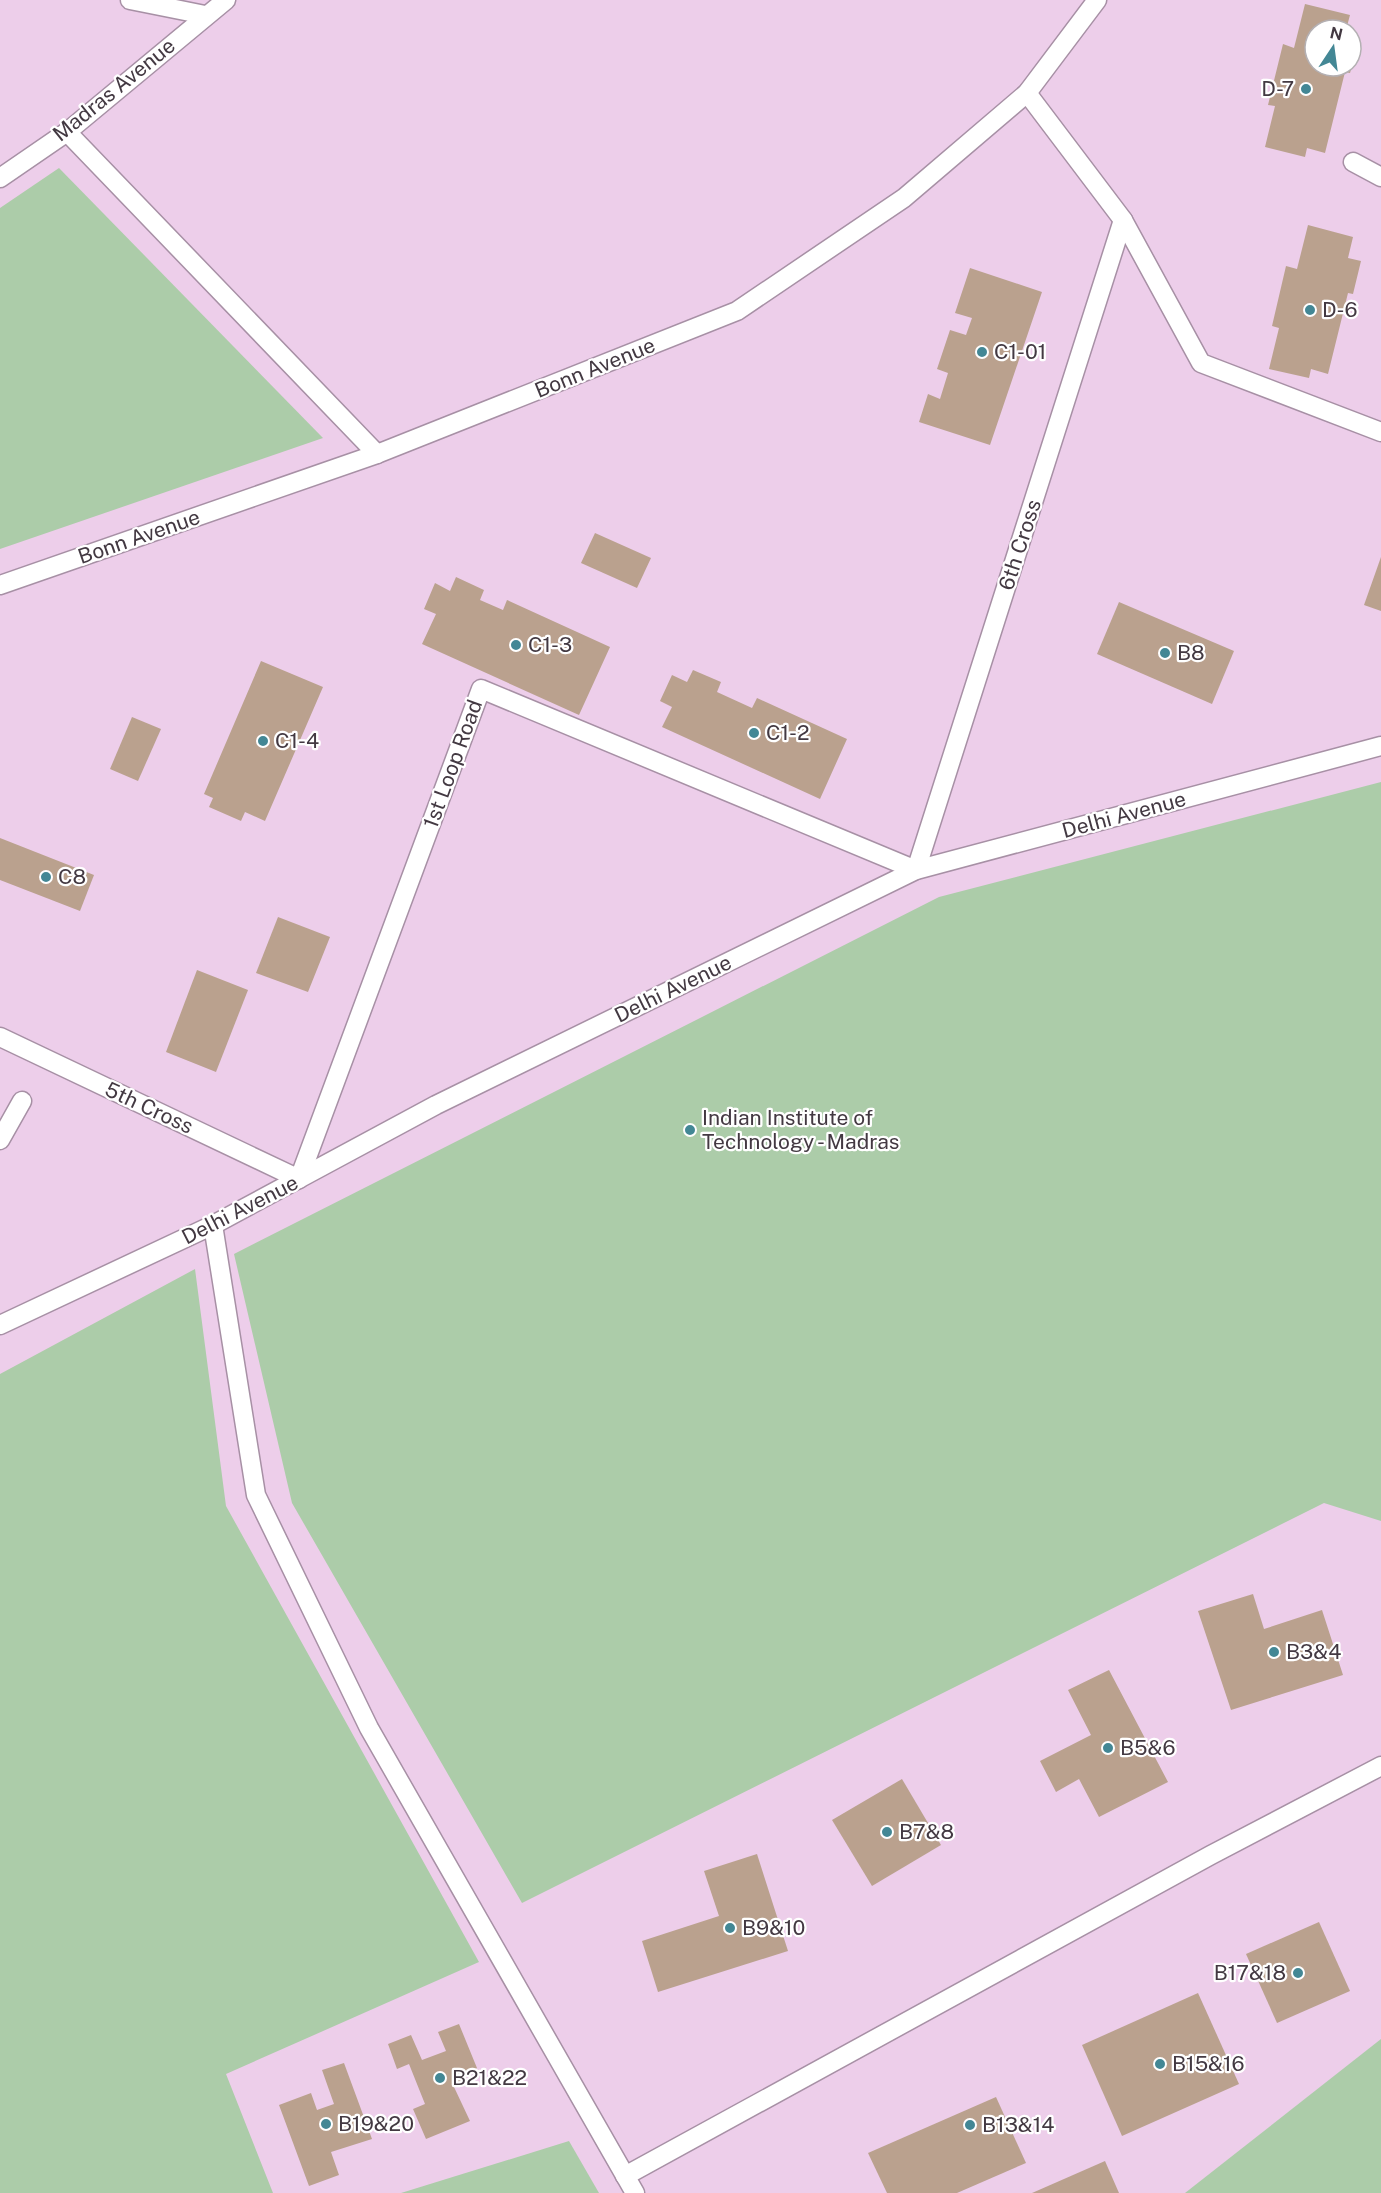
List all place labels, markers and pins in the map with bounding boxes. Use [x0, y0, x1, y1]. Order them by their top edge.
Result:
place label: D-7 [1261, 76, 1294, 101]
marker: D-7 [1299, 82, 1313, 96]
place label: D-6 [1322, 297, 1358, 322]
marker: D-6 [1303, 303, 1317, 317]
place label: C1-01 [994, 339, 1046, 364]
marker: C1-01 [975, 345, 989, 359]
place label: C1-3 [528, 632, 572, 657]
marker: C1-3 [509, 638, 523, 652]
place label: B8 [1177, 640, 1205, 665]
marker: B8 [1158, 646, 1172, 660]
place label: C1-2 [766, 720, 809, 745]
marker: C1-2 [747, 726, 761, 740]
place label: C1-4 [275, 728, 319, 753]
marker: C1-4 [256, 734, 270, 748]
place label: C8 [58, 864, 86, 889]
marker: C8 [39, 870, 53, 884]
place label: Indian Institute of Technology - Madras [702, 1105, 899, 1154]
marker: Indian Institute of Technology - Madras [683, 1123, 697, 1137]
place label: B3&4 [1286, 1639, 1341, 1664]
marker: B3&4 [1267, 1645, 1281, 1659]
place label: B5&6 [1120, 1735, 1175, 1760]
marker: B5&6 [1101, 1741, 1115, 1755]
place label: B7&8 [899, 1819, 954, 1844]
marker: B7&8 [880, 1825, 894, 1839]
place label: B9&10 [742, 1915, 805, 1940]
marker: B9&10 [723, 1921, 737, 1935]
place label: B17&18 [1214, 1960, 1286, 1985]
marker: B17&18 [1291, 1966, 1305, 1980]
place label: B15&16 [1172, 2051, 1245, 2076]
marker: B15&16 [1153, 2057, 1167, 2071]
place label: B21&22 [452, 2065, 527, 2090]
marker: B21&22 [433, 2071, 447, 2085]
place label: B19&20 [338, 2111, 414, 2136]
place label: B13&14 [982, 2112, 1054, 2137]
marker: B19&20 [319, 2117, 333, 2131]
marker: B13&14 [963, 2118, 977, 2132]

